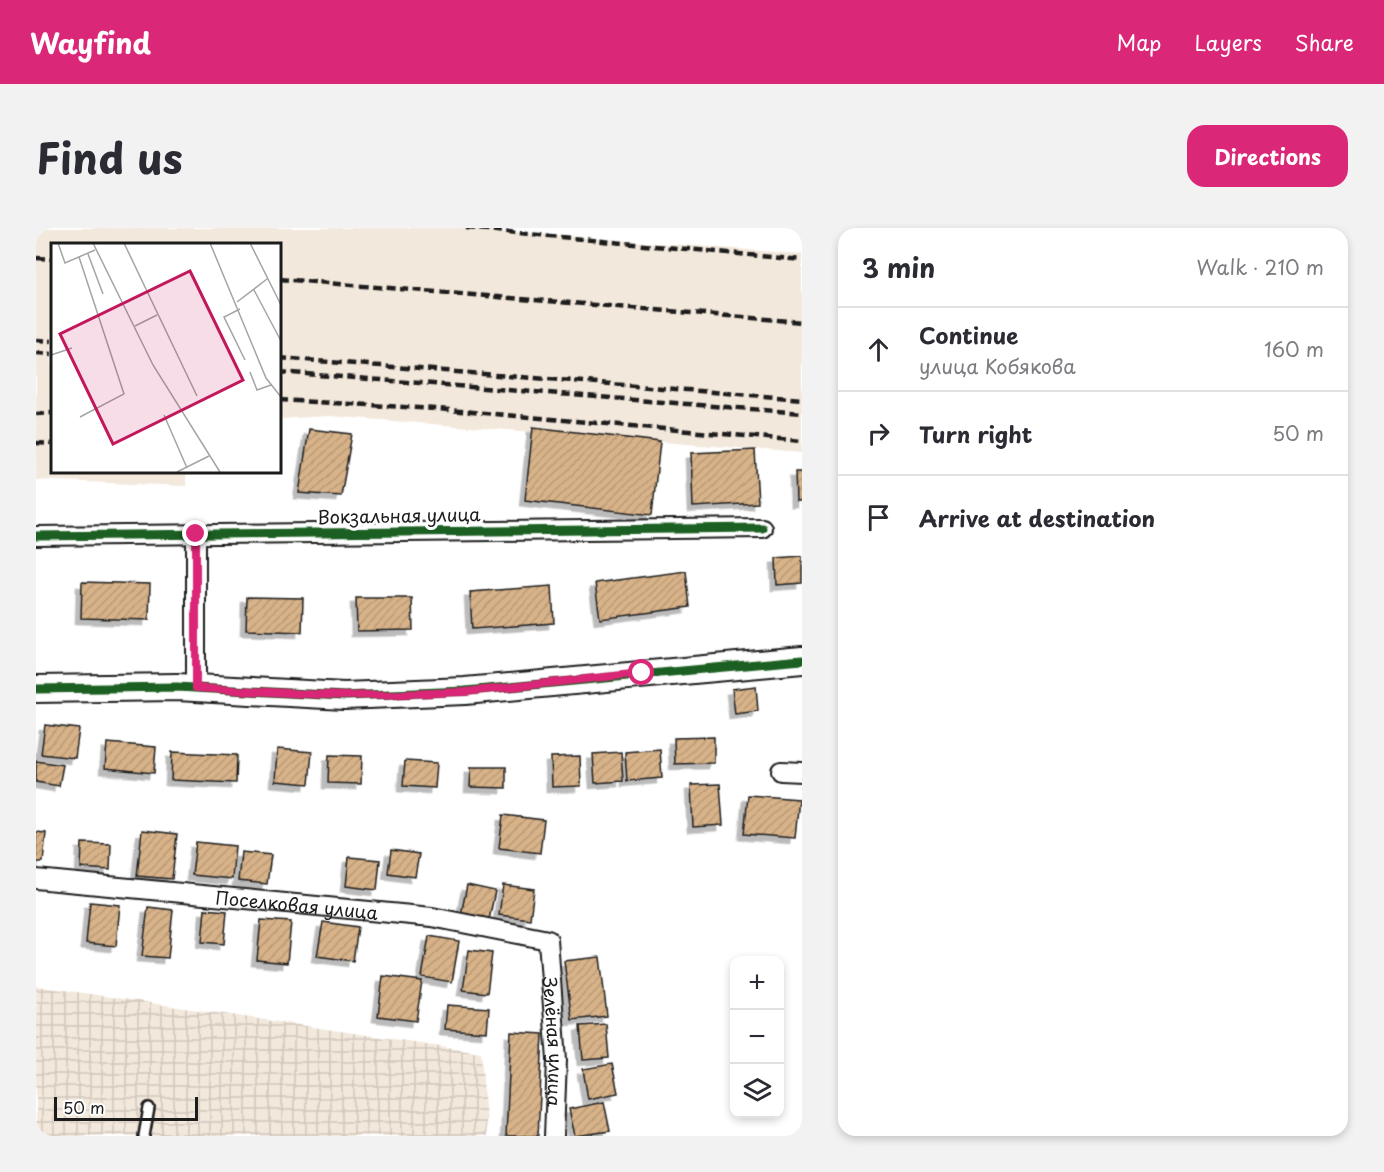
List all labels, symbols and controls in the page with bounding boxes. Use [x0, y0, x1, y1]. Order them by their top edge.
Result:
text: Wayfind [30, 21, 151, 64]
text: Map [1117, 26, 1161, 58]
text: Layers [1194, 26, 1262, 58]
text: Share [1295, 26, 1354, 58]
text: Find us [36, 125, 183, 188]
button: Directions [1187, 125, 1348, 187]
inset map [51, 243, 280, 472]
text: 3 min [862, 248, 935, 287]
text: Walk · 210 m [1197, 252, 1324, 282]
text: Continue [919, 318, 1018, 351]
icon: ahead [862, 333, 895, 366]
text: 160 m [1264, 334, 1324, 364]
text: улица Кобякова [919, 351, 1076, 381]
icon: right [862, 417, 895, 450]
text: Turn right [919, 417, 1032, 450]
text: 50 m [1272, 418, 1324, 448]
street label: Вокзальная улица [317, 500, 481, 530]
icon: arrive [862, 501, 895, 534]
text: Arrive at destination [919, 501, 1155, 534]
route end [182, 520, 208, 546]
route start [628, 659, 654, 685]
street label: Поселковая улица [214, 883, 380, 925]
map controls [730, 956, 784, 1118]
button: + [730, 956, 784, 1010]
street label: Зелёная улица [537, 975, 571, 1108]
button: − [730, 1010, 784, 1064]
button: layers [730, 1064, 784, 1118]
scale bar [54, 1094, 198, 1122]
text: 50 m [63, 1095, 104, 1119]

